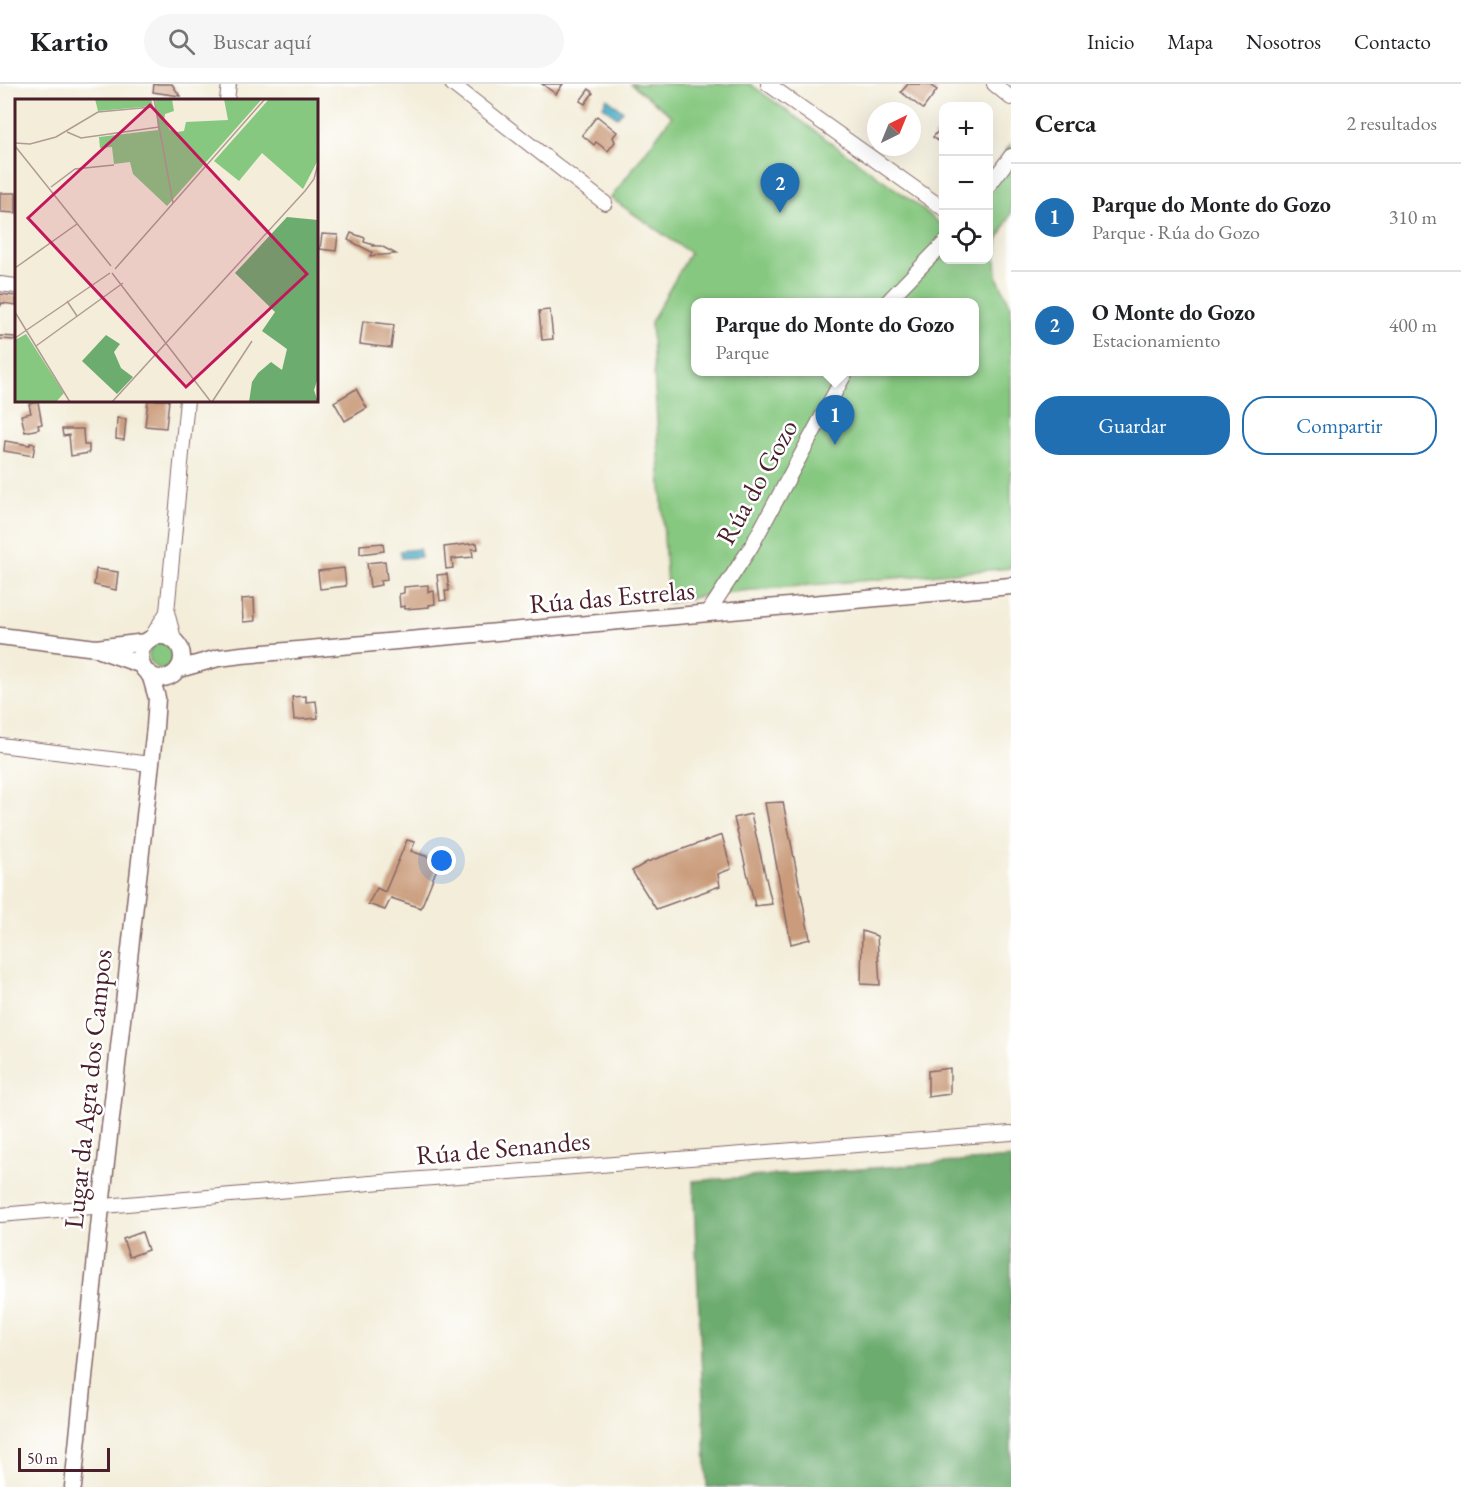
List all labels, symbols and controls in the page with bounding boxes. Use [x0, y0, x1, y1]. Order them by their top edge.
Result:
search box [144, 14, 564, 68]
text: Kartio [30, 23, 108, 59]
icon: search [165, 25, 198, 58]
text: Buscar aquí [213, 27, 311, 56]
text: Inicio [1087, 28, 1134, 55]
text: Mapa [1167, 28, 1213, 55]
text: Nosotros [1246, 28, 1321, 55]
text: Contacto [1354, 28, 1431, 55]
inset map [15, 99, 318, 402]
north arrow [867, 102, 921, 156]
map controls [939, 102, 993, 264]
button: + [939, 102, 993, 156]
text: Cerca [1035, 106, 1096, 140]
text: 2 resultados [1346, 110, 1437, 136]
button: − [939, 156, 993, 210]
pin: 2 [760, 164, 800, 213]
text: Parque do Monte do Gozo [1092, 190, 1331, 219]
text: 1 [1049, 204, 1060, 230]
text: 310 m [1389, 204, 1437, 230]
button: locate [939, 210, 993, 264]
text: Parque · Rúa do Gozo [1092, 219, 1260, 245]
popup [691, 298, 979, 376]
text: O Monte do Gozo [1092, 298, 1255, 327]
text: Parque do Monte do Gozo [716, 310, 954, 339]
text: 2 [1049, 312, 1060, 338]
text: 400 m [1389, 312, 1437, 338]
text: Estacionamiento [1092, 327, 1220, 353]
text: Parque [716, 339, 769, 365]
pin: 1 [816, 396, 854, 445]
button: Guardar [1035, 396, 1230, 455]
button: Compartir [1242, 396, 1437, 455]
street label: Rúa do Gozo [708, 413, 805, 551]
street label: Rúa das Estrelas [528, 572, 696, 621]
your location [427, 846, 456, 875]
street label: Lugar da Agra dos Campos [55, 948, 120, 1230]
street label: Rúa de Senandes [414, 1122, 591, 1173]
scale bar [18, 1445, 110, 1472]
text: 50 m [27, 1448, 58, 1469]

